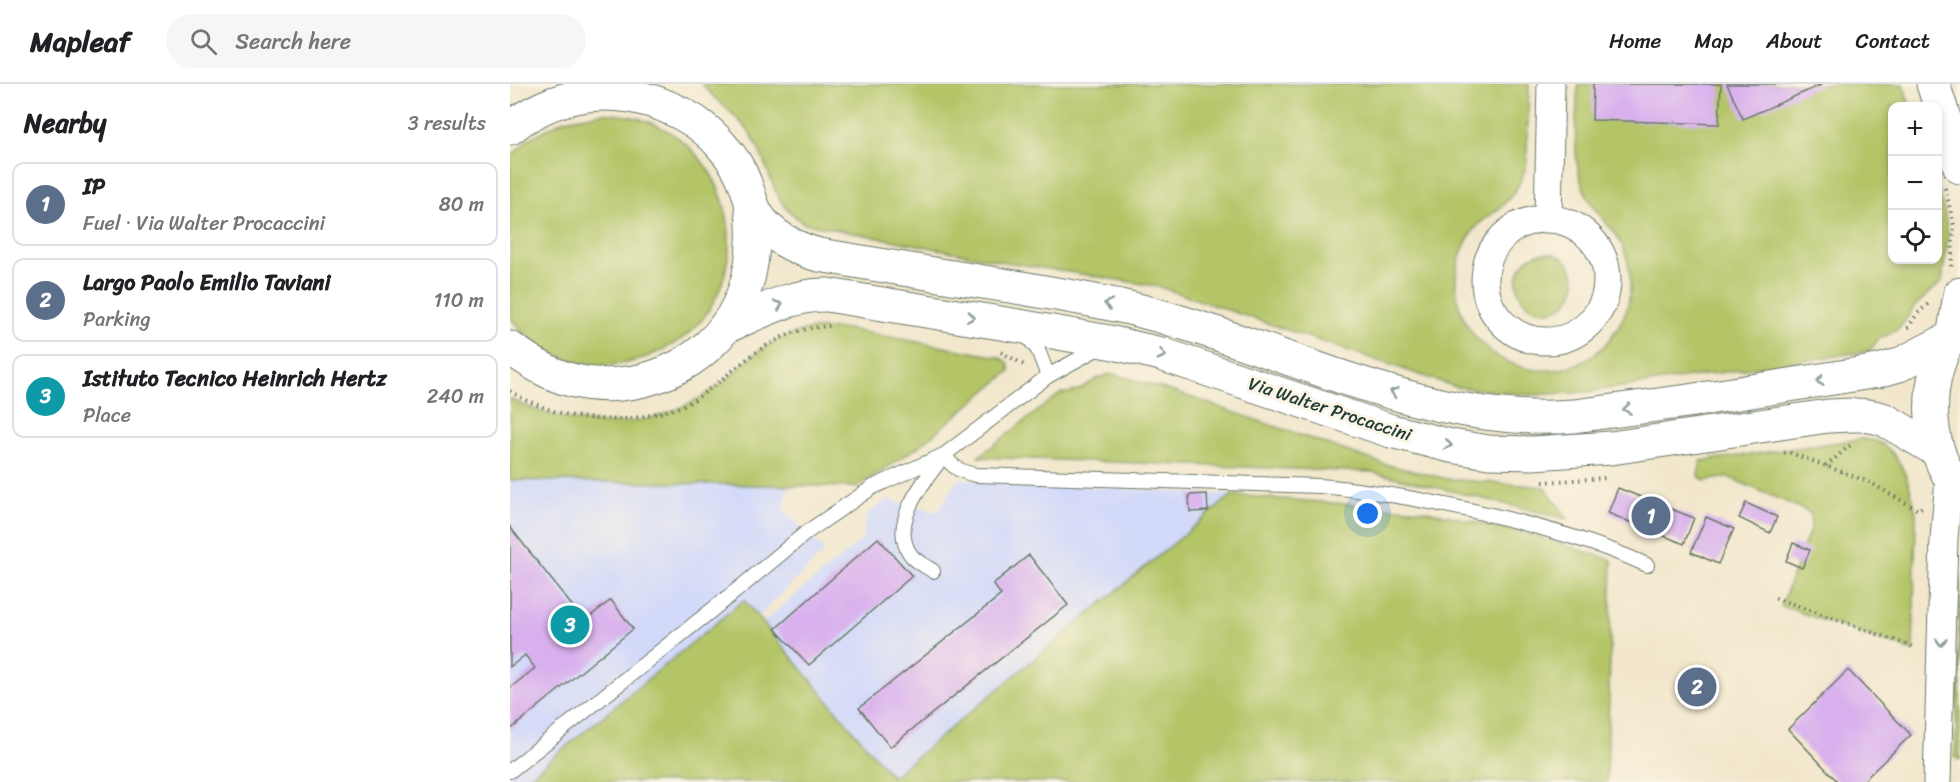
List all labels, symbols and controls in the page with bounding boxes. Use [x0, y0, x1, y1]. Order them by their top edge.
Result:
search box [166, 14, 586, 68]
text: Mapleaf [30, 17, 130, 66]
text: Search here [235, 22, 351, 61]
text: Home [1609, 22, 1661, 60]
text: Map [1694, 22, 1733, 60]
text: About [1766, 22, 1823, 60]
text: Contact [1856, 22, 1930, 60]
icon: search [187, 25, 220, 58]
text: Nearby [24, 100, 106, 146]
map controls [1888, 102, 1942, 264]
button: + [1888, 102, 1942, 156]
text: 3 results [408, 106, 486, 141]
button: − [1888, 156, 1942, 210]
text: IP [83, 167, 105, 206]
text: 1 [41, 187, 50, 222]
text: 80 m [439, 187, 484, 222]
text: Fuel · Via Walter Procaccini [83, 206, 325, 241]
button: locate [1888, 210, 1942, 264]
text: Largo Paolo Emilio Taviani [83, 263, 331, 302]
text: 2 [40, 283, 51, 318]
text: 110 m [434, 283, 484, 318]
one-way arrow [1103, 298, 1113, 311]
one-way arrow [773, 299, 784, 312]
text: Parking [83, 302, 150, 337]
one-way arrow [966, 311, 975, 323]
one-way arrow [1157, 347, 1167, 360]
text: Istituto Tecnico Heinrich Hertz [83, 359, 387, 398]
street label: Via Walter Procaccini [1244, 368, 1417, 451]
one-way arrow [1816, 374, 1825, 386]
text: 3 [40, 379, 51, 414]
text: 240 m [427, 379, 484, 414]
one-way arrow [1389, 387, 1400, 400]
text: Place [83, 398, 131, 433]
one-way arrow [1623, 402, 1632, 414]
one-way arrow [1443, 438, 1453, 451]
pin: 1 [1632, 494, 1670, 538]
your location [1353, 499, 1382, 528]
pin: 3 [550, 602, 590, 648]
one-way arrow [1935, 638, 1948, 647]
pin: 2 [1678, 664, 1716, 710]

